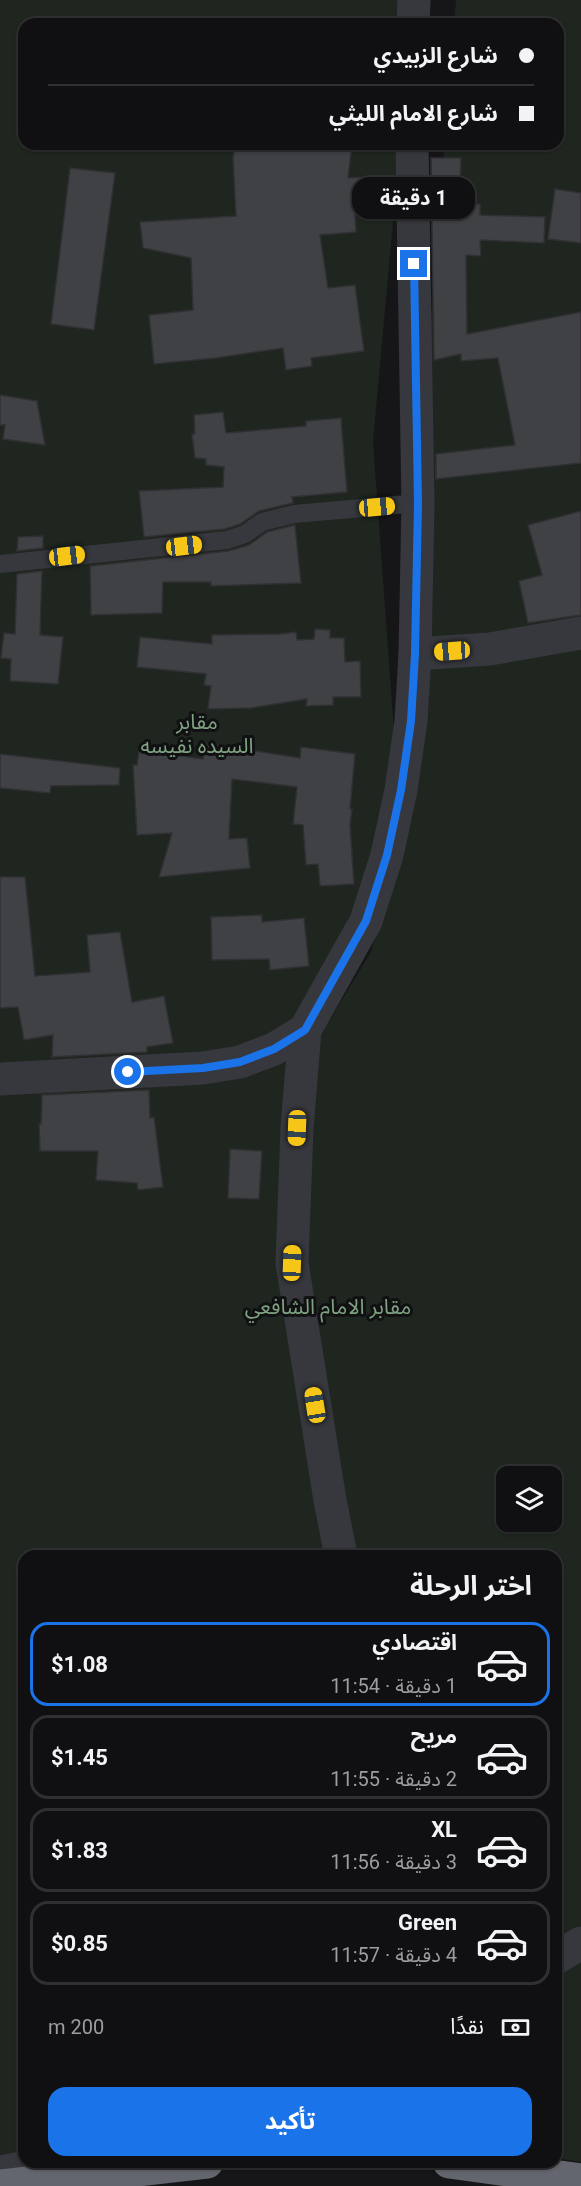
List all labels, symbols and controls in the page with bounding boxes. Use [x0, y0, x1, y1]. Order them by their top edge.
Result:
text: شارع الزبيدي [374, 43, 498, 68]
text: شارع الامام الليثي [329, 101, 498, 126]
callout: 1 دقيقة [352, 177, 476, 219]
text: 1 دقيقة [380, 186, 447, 210]
route end [400, 250, 427, 277]
car [358, 496, 396, 518]
car [165, 535, 203, 557]
car [48, 545, 86, 567]
car [433, 641, 471, 661]
park label: مقابر السيده نفيسه [141, 710, 253, 758]
route start [114, 1058, 141, 1085]
car [287, 1110, 307, 1146]
car [282, 1245, 302, 1281]
park label: مقابر الامام الشافعي [245, 1295, 411, 1323]
car [303, 1386, 327, 1424]
map controls [496, 1466, 562, 1532]
button: layers [496, 1466, 562, 1532]
text: اختر الرحلة [410, 1570, 532, 1602]
text: اقتصادي [372, 1630, 457, 1655]
icon: car [475, 1637, 529, 1691]
text: $1.08 [51, 1652, 108, 1677]
text: 1 دقيقة · 11:54 [330, 1674, 457, 1698]
text: مريح [411, 1723, 457, 1748]
icon: car [475, 1730, 529, 1784]
text: $1.45 [51, 1745, 108, 1770]
text: 2 دقيقة · 11:55 [330, 1767, 457, 1791]
text: XL [431, 1817, 457, 1842]
icon: car [475, 1823, 529, 1877]
text: $1.83 [51, 1838, 108, 1863]
text: 3 دقيقة · 11:56 [330, 1850, 457, 1874]
text: Green [398, 1910, 457, 1935]
icon: car [475, 1916, 529, 1970]
text: $0.85 [51, 1931, 108, 1956]
text: 4 دقيقة · 11:57 [330, 1943, 457, 1967]
icon: cash [499, 2011, 532, 2044]
text: نقدًا [450, 2014, 484, 2039]
text: 200 m [48, 2015, 104, 2039]
button: تأكيد [48, 2087, 532, 2156]

